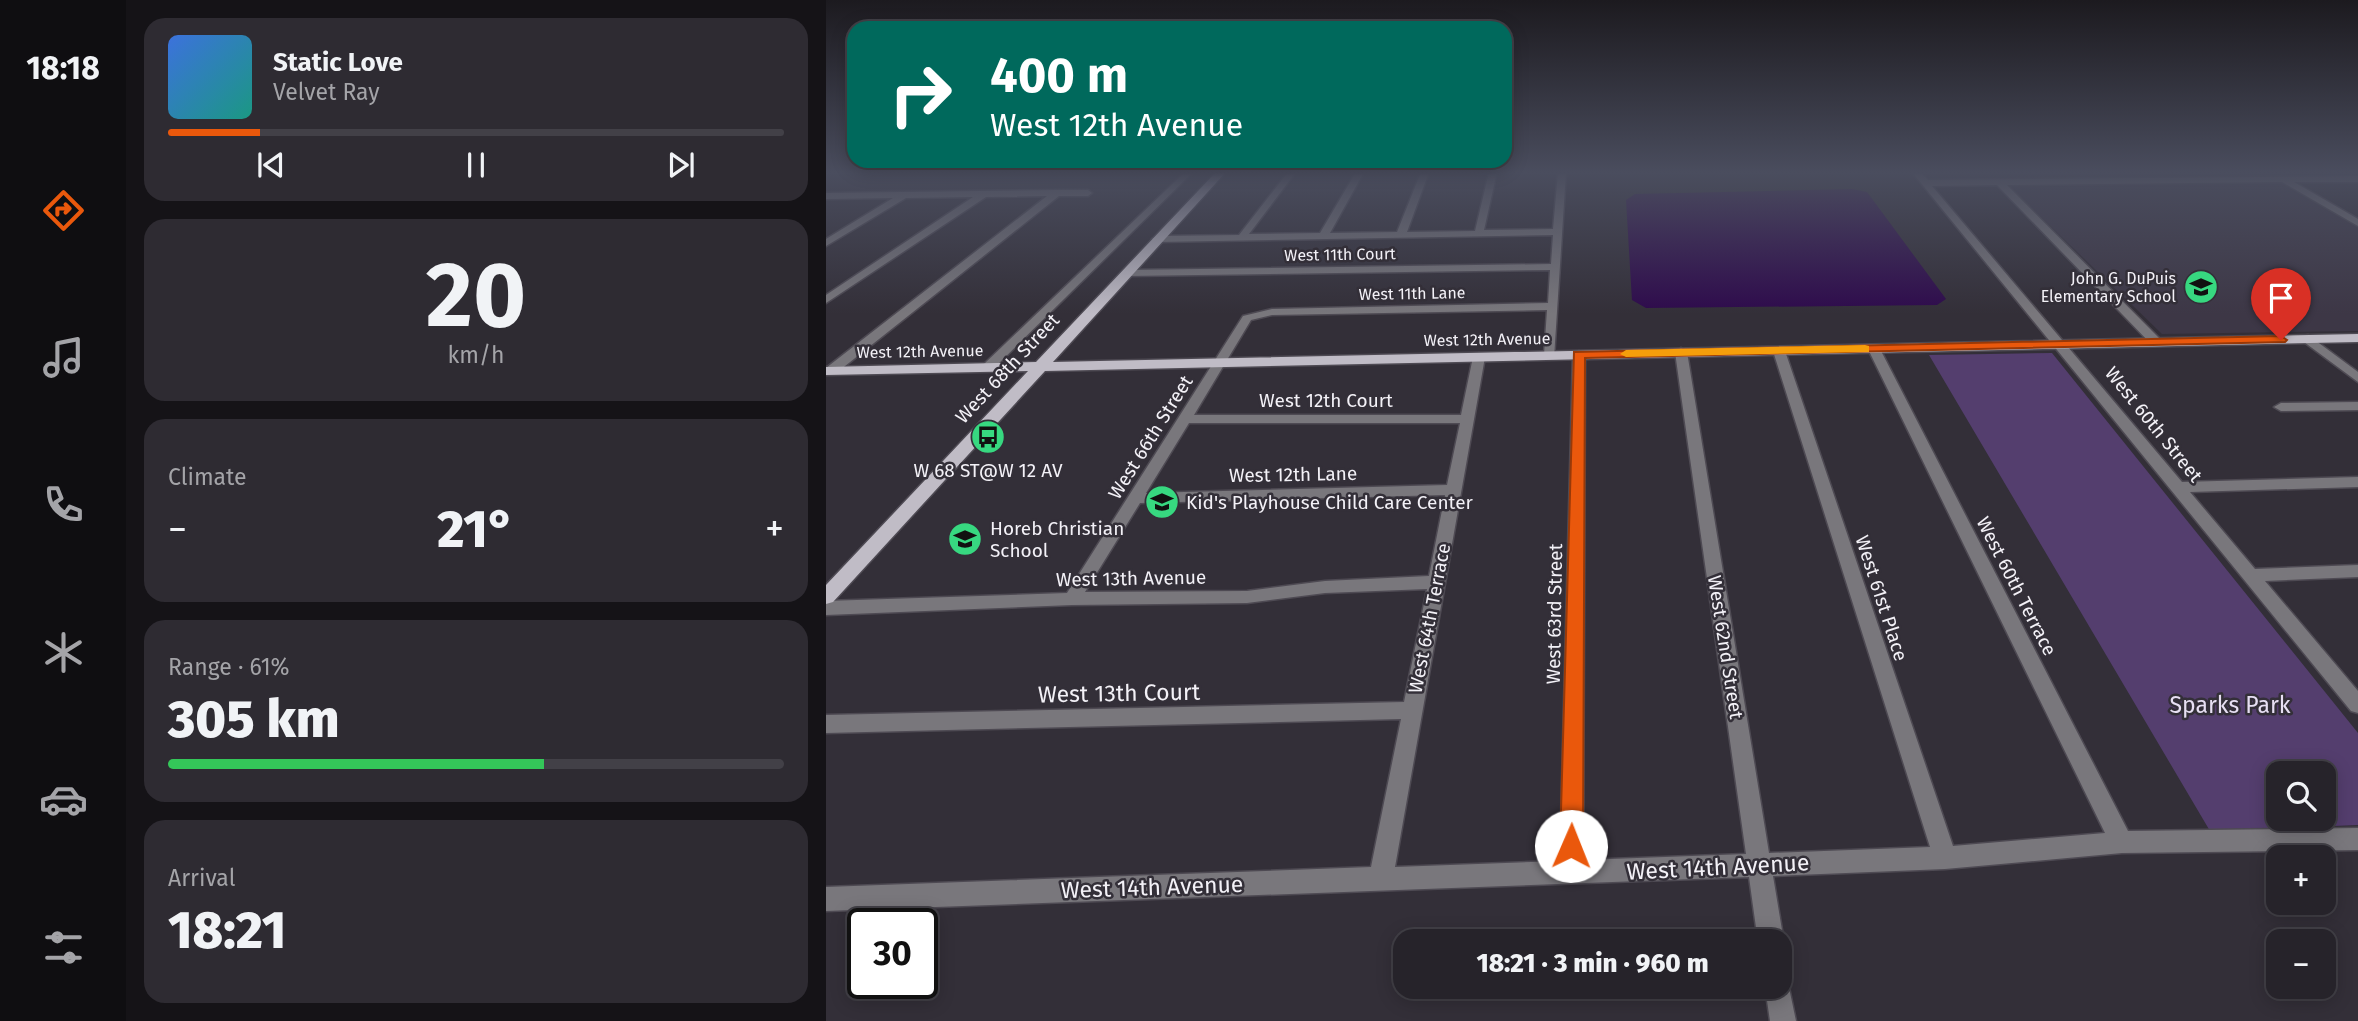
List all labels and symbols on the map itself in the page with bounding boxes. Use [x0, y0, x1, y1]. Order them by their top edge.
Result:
street label: West 11th Court [1284, 244, 1396, 265]
school or university icon: John G. DuPuis Elementary School [2182, 268, 2220, 306]
pin [2251, 268, 2311, 340]
place label: John G. DuPuis Elementary School [2041, 269, 2176, 306]
street label: West 11th Lane [1358, 283, 1466, 304]
street label: West 68th Street [951, 309, 1064, 428]
street label: West 12th Avenue [1424, 329, 1550, 350]
street label: West 12th Avenue [857, 341, 983, 362]
street label: West 60th Street [2100, 362, 2207, 487]
street label: West 66th Street [1103, 371, 1198, 503]
street label: West 12th Court [1259, 389, 1393, 412]
bus stop icon: W 68 ST@W 12 AV [969, 418, 1007, 456]
place label: W 68 ST@W 12 AV [914, 459, 1063, 482]
street label: West 12th Lane [1229, 462, 1357, 487]
school or university icon: Kid's Playhouse Child Care Center [1143, 483, 1181, 521]
place label: Kid's Playhouse Child Care Center [1186, 491, 1473, 514]
street label: West 60th Terrace [1972, 513, 2062, 660]
place label: Horeb Christian School [990, 517, 1124, 562]
school or university icon: Horeb Christian School [946, 520, 984, 558]
street label: West 61st Place [1850, 533, 1913, 664]
street label: West 64th Terrace [1404, 541, 1455, 695]
street label: West 63rd Street [1542, 543, 1567, 685]
street label: West 13th Avenue [1056, 566, 1206, 591]
street label: West 62nd Street [1703, 574, 1748, 721]
street label: West 13th Court [1038, 678, 1201, 708]
park label: Sparks Park [2169, 691, 2291, 719]
position arrow [1534, 809, 1608, 883]
street label: West 14th Avenue [1626, 848, 1810, 886]
street label: West 14th Avenue [1060, 870, 1244, 904]
speed limit sign: 30 [847, 908, 938, 999]

